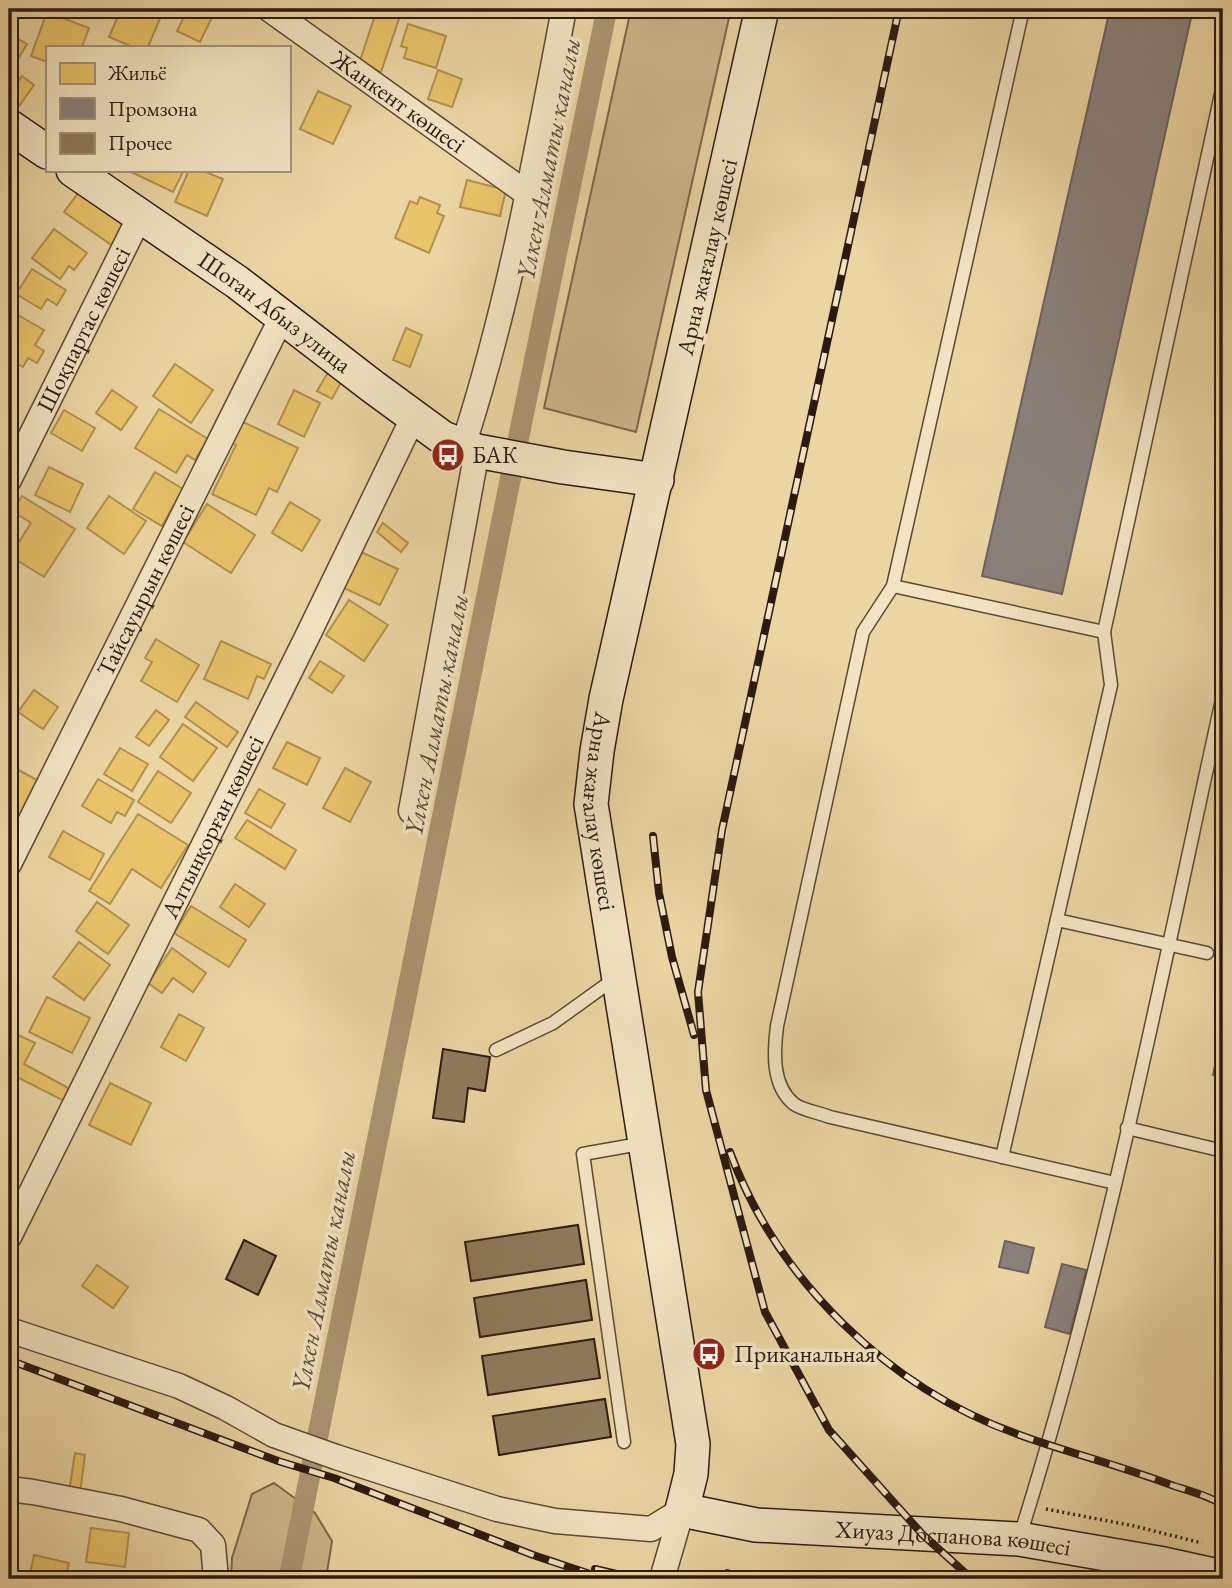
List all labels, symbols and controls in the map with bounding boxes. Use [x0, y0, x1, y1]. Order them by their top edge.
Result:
water label: Үлкен Алматы каналы [508, 35, 588, 283]
street label: Жанкент көшесі [325, 42, 472, 160]
legend [46, 46, 290, 172]
text: Жильё [107, 59, 167, 86]
text: Промзона [108, 95, 198, 122]
text: Прочее [108, 129, 172, 156]
street label: Арна жағалау көшесі [669, 156, 744, 359]
street label: Шоқпартас көшесі [29, 241, 137, 417]
street label: Шоган Абыз улица [192, 244, 358, 380]
bus stop icon: БАК [429, 436, 467, 474]
place label: БАК [472, 439, 518, 470]
street label: Тайсауырын көшесі [89, 499, 201, 681]
water label: Үлкен Алматы каналы [396, 591, 476, 839]
street label: Арна жағалау көшесі [576, 709, 624, 913]
street label: Алтынқорған көшесі [153, 730, 271, 924]
water label: Үлкен Алматы каналы [283, 1147, 363, 1395]
bus stop icon: Приканальная [690, 1335, 728, 1373]
place label: Приканальная [734, 1338, 876, 1369]
street label: Хиуаз Доспанова көшесі [834, 1513, 1074, 1563]

